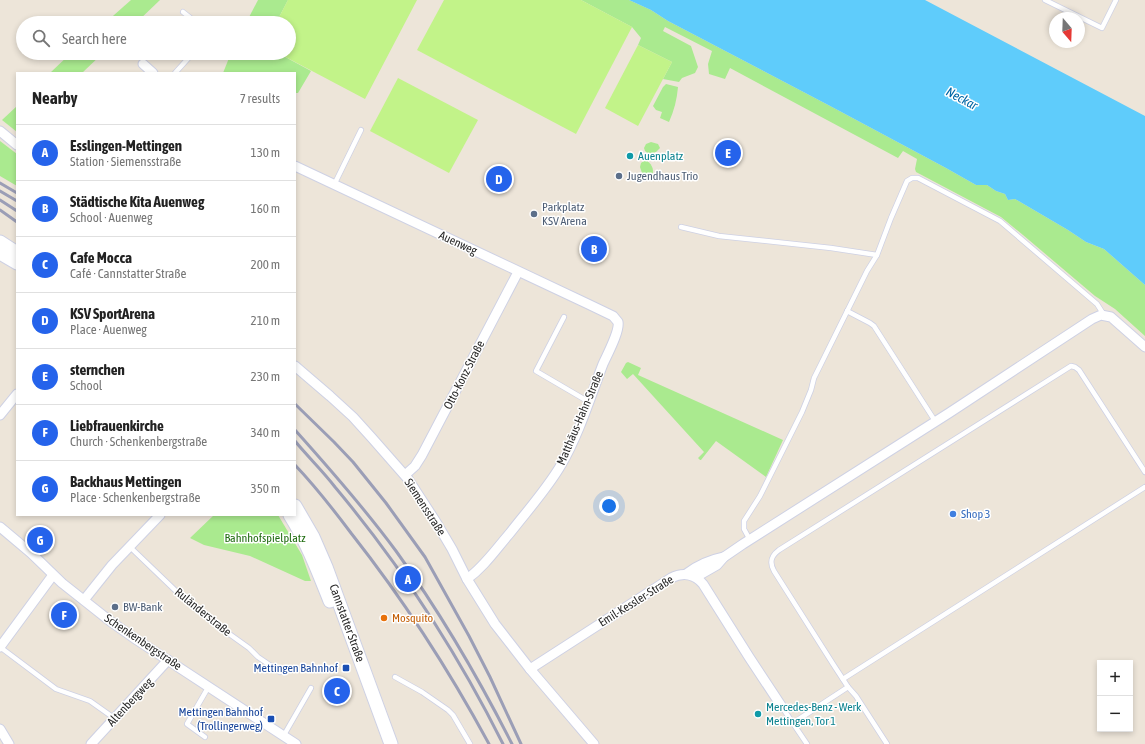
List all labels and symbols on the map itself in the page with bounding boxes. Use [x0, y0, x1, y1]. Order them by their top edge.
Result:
north arrow [1049, 12, 1085, 48]
water label: Neckar [943, 84, 981, 113]
pin: E [715, 138, 741, 168]
place label: Auenplatz [638, 149, 684, 163]
marker: Auenplatz [625, 151, 635, 161]
pin: D [486, 164, 512, 194]
place label: Jugendhaus Trio [627, 169, 698, 183]
marker: Jugendhaus Trio [614, 171, 624, 181]
place label: Parkplatz KSV Arena [542, 200, 587, 228]
marker: Parkplatz KSV Arena [529, 209, 539, 219]
street label: Auenweg [437, 228, 480, 258]
pin: B [581, 234, 607, 264]
street label: Otto-Konz-Straße [441, 338, 487, 412]
street label: Matthäus-Hahn-Straße [554, 369, 606, 467]
street label: Siemensstraße [401, 476, 449, 538]
your location [599, 496, 619, 516]
place label: Shop 3 [961, 507, 990, 521]
marker: Shop 3 [948, 509, 958, 519]
pin: G [27, 525, 53, 555]
park label: Bahnhofspielplatz [224, 531, 306, 545]
pin: A [395, 564, 421, 594]
street label: Emil-Kessler-Straße [596, 572, 676, 630]
street label: Cannstatter Straße [326, 582, 368, 664]
street label: Ruländerstraße [172, 585, 234, 639]
pin: F [51, 600, 77, 630]
place label: BW-Bank [123, 600, 163, 614]
marker: BW-Bank [110, 602, 120, 612]
street label: Schenkenbergstraße [102, 611, 184, 673]
place label: Mosquito [392, 611, 433, 625]
marker: Mosquito [379, 613, 389, 623]
place label: Mettingen Bahnhof [254, 661, 339, 675]
marker: Mettingen Bahnhof [341, 663, 351, 673]
street label: Altenbergweg [104, 674, 156, 729]
pin: C [324, 676, 350, 706]
place label: Mercedes-Benz - Werk Mettingen, Tor 1 [766, 700, 862, 728]
place label: Mettingen Bahnhof (Trollingerweg) [179, 705, 264, 733]
marker: Mercedes-Benz - Werk Mettingen, Tor 1 [753, 709, 763, 719]
marker: Mettingen Bahnhof (Trollingerweg) [266, 714, 276, 724]

